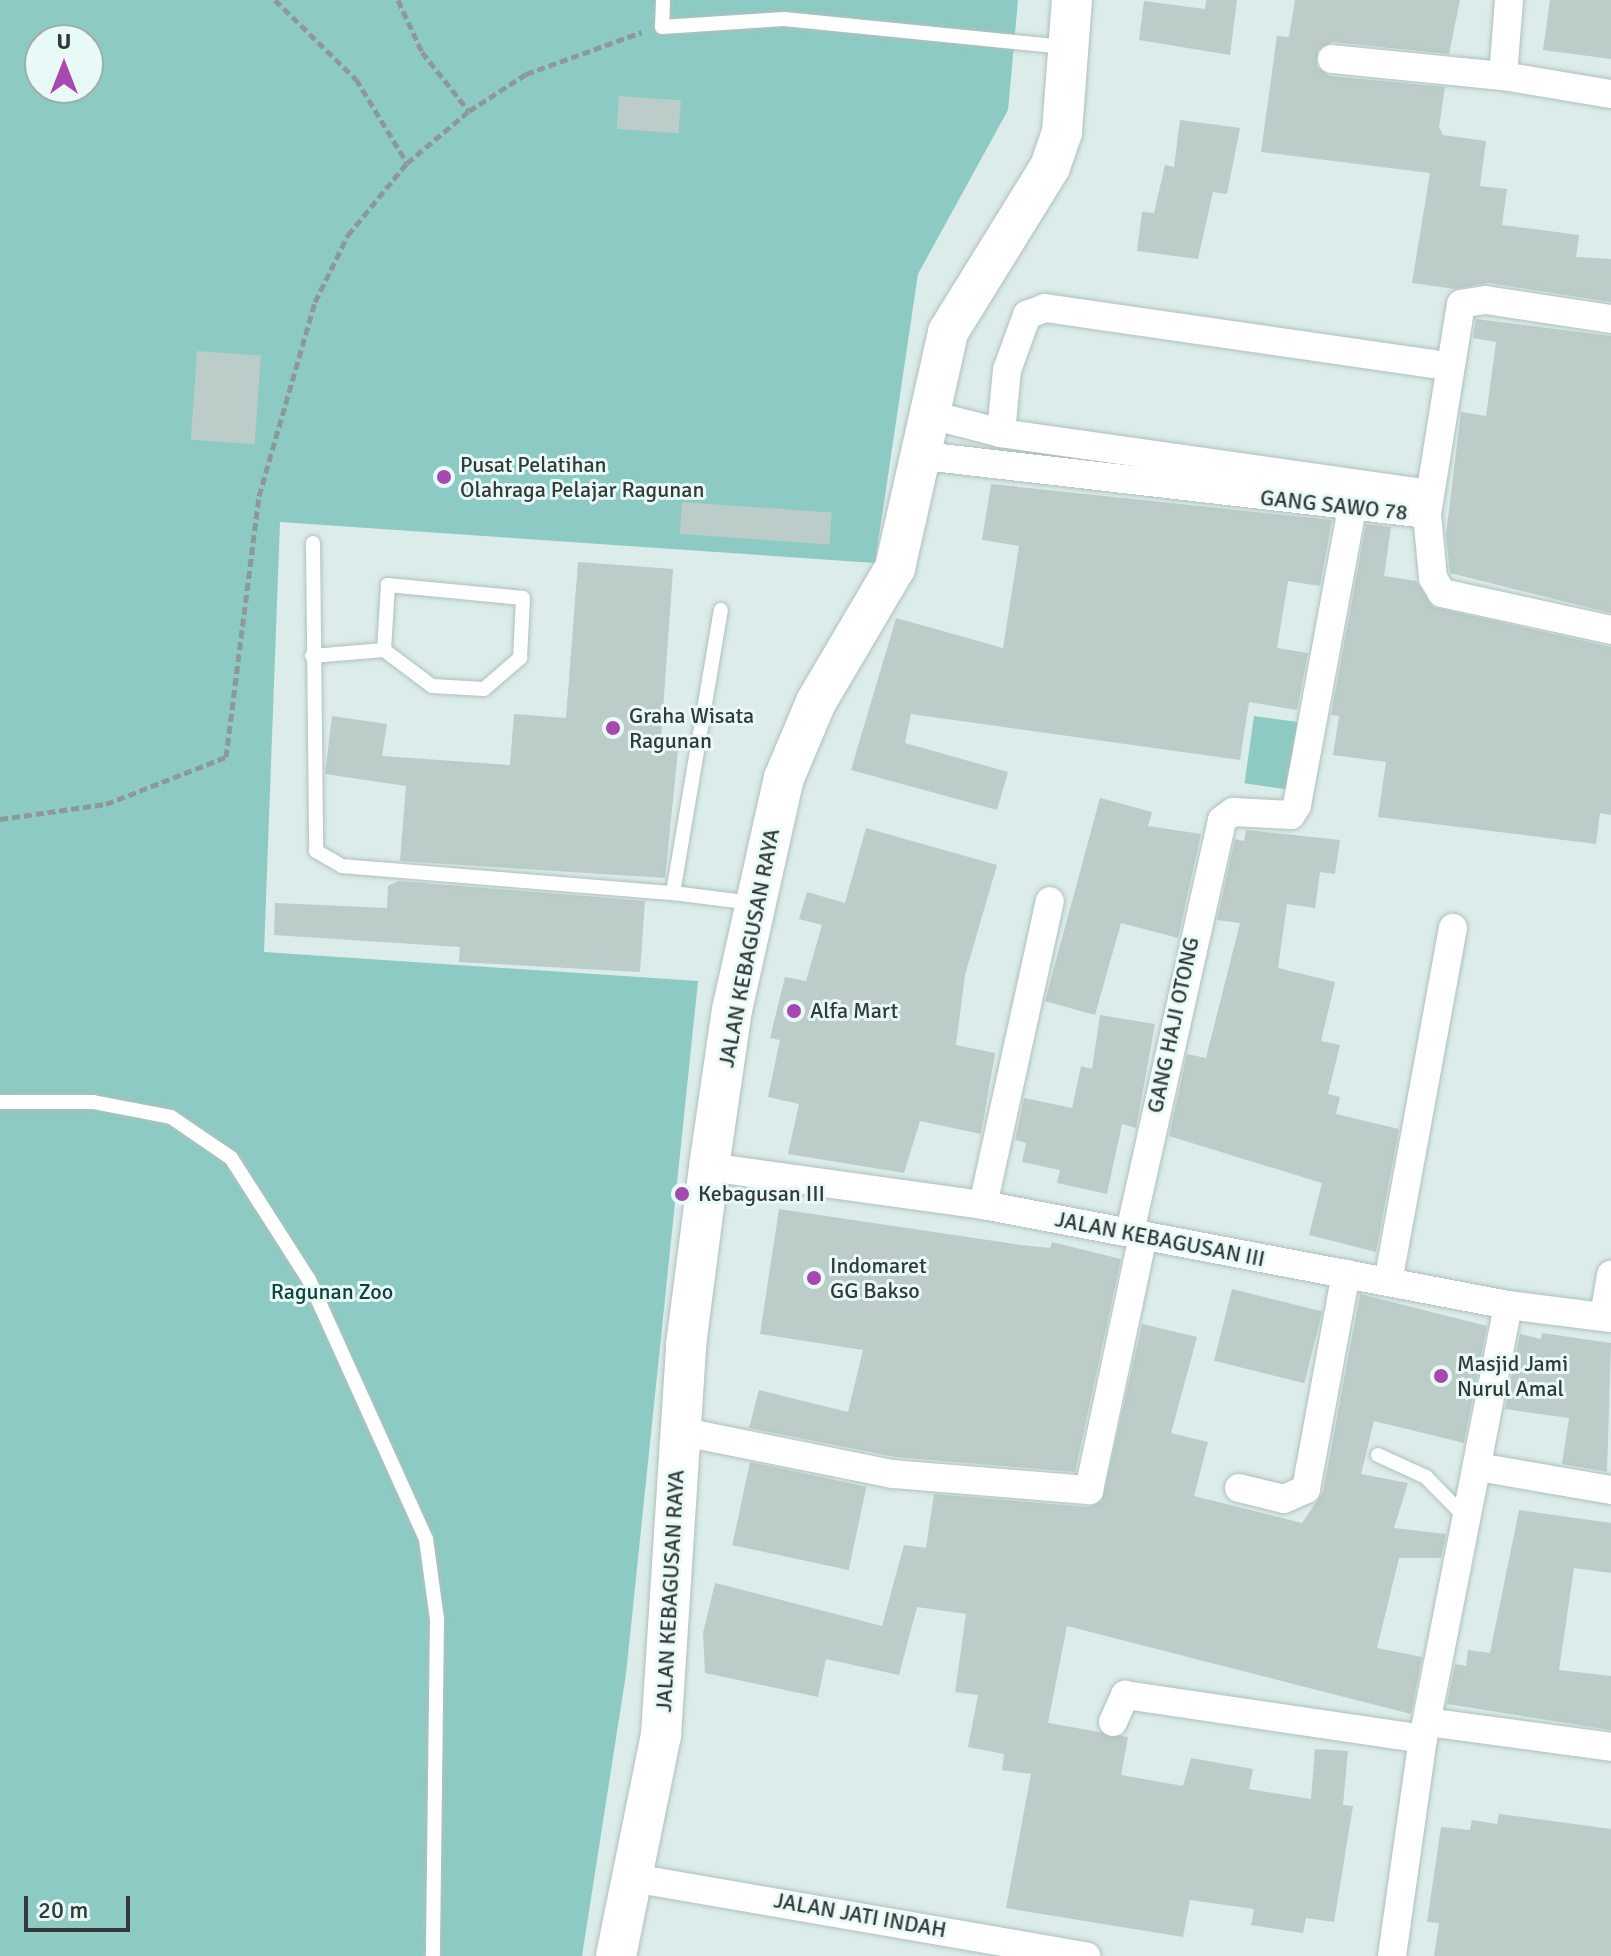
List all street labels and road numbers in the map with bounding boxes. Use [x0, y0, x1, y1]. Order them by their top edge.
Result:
street label: GANG SAWO 78 [1259, 484, 1409, 526]
street label: JALAN KEBAGUSAN RAYA [713, 826, 785, 1070]
street label: GANG HAJI OTONG [1141, 935, 1205, 1115]
street label: JALAN KEBAGUSAN III [1053, 1206, 1267, 1272]
street label: JALAN KEBAGUSAN RAYA [650, 1469, 690, 1713]
street label: JALAN JATI INDAH [772, 1887, 948, 1943]

